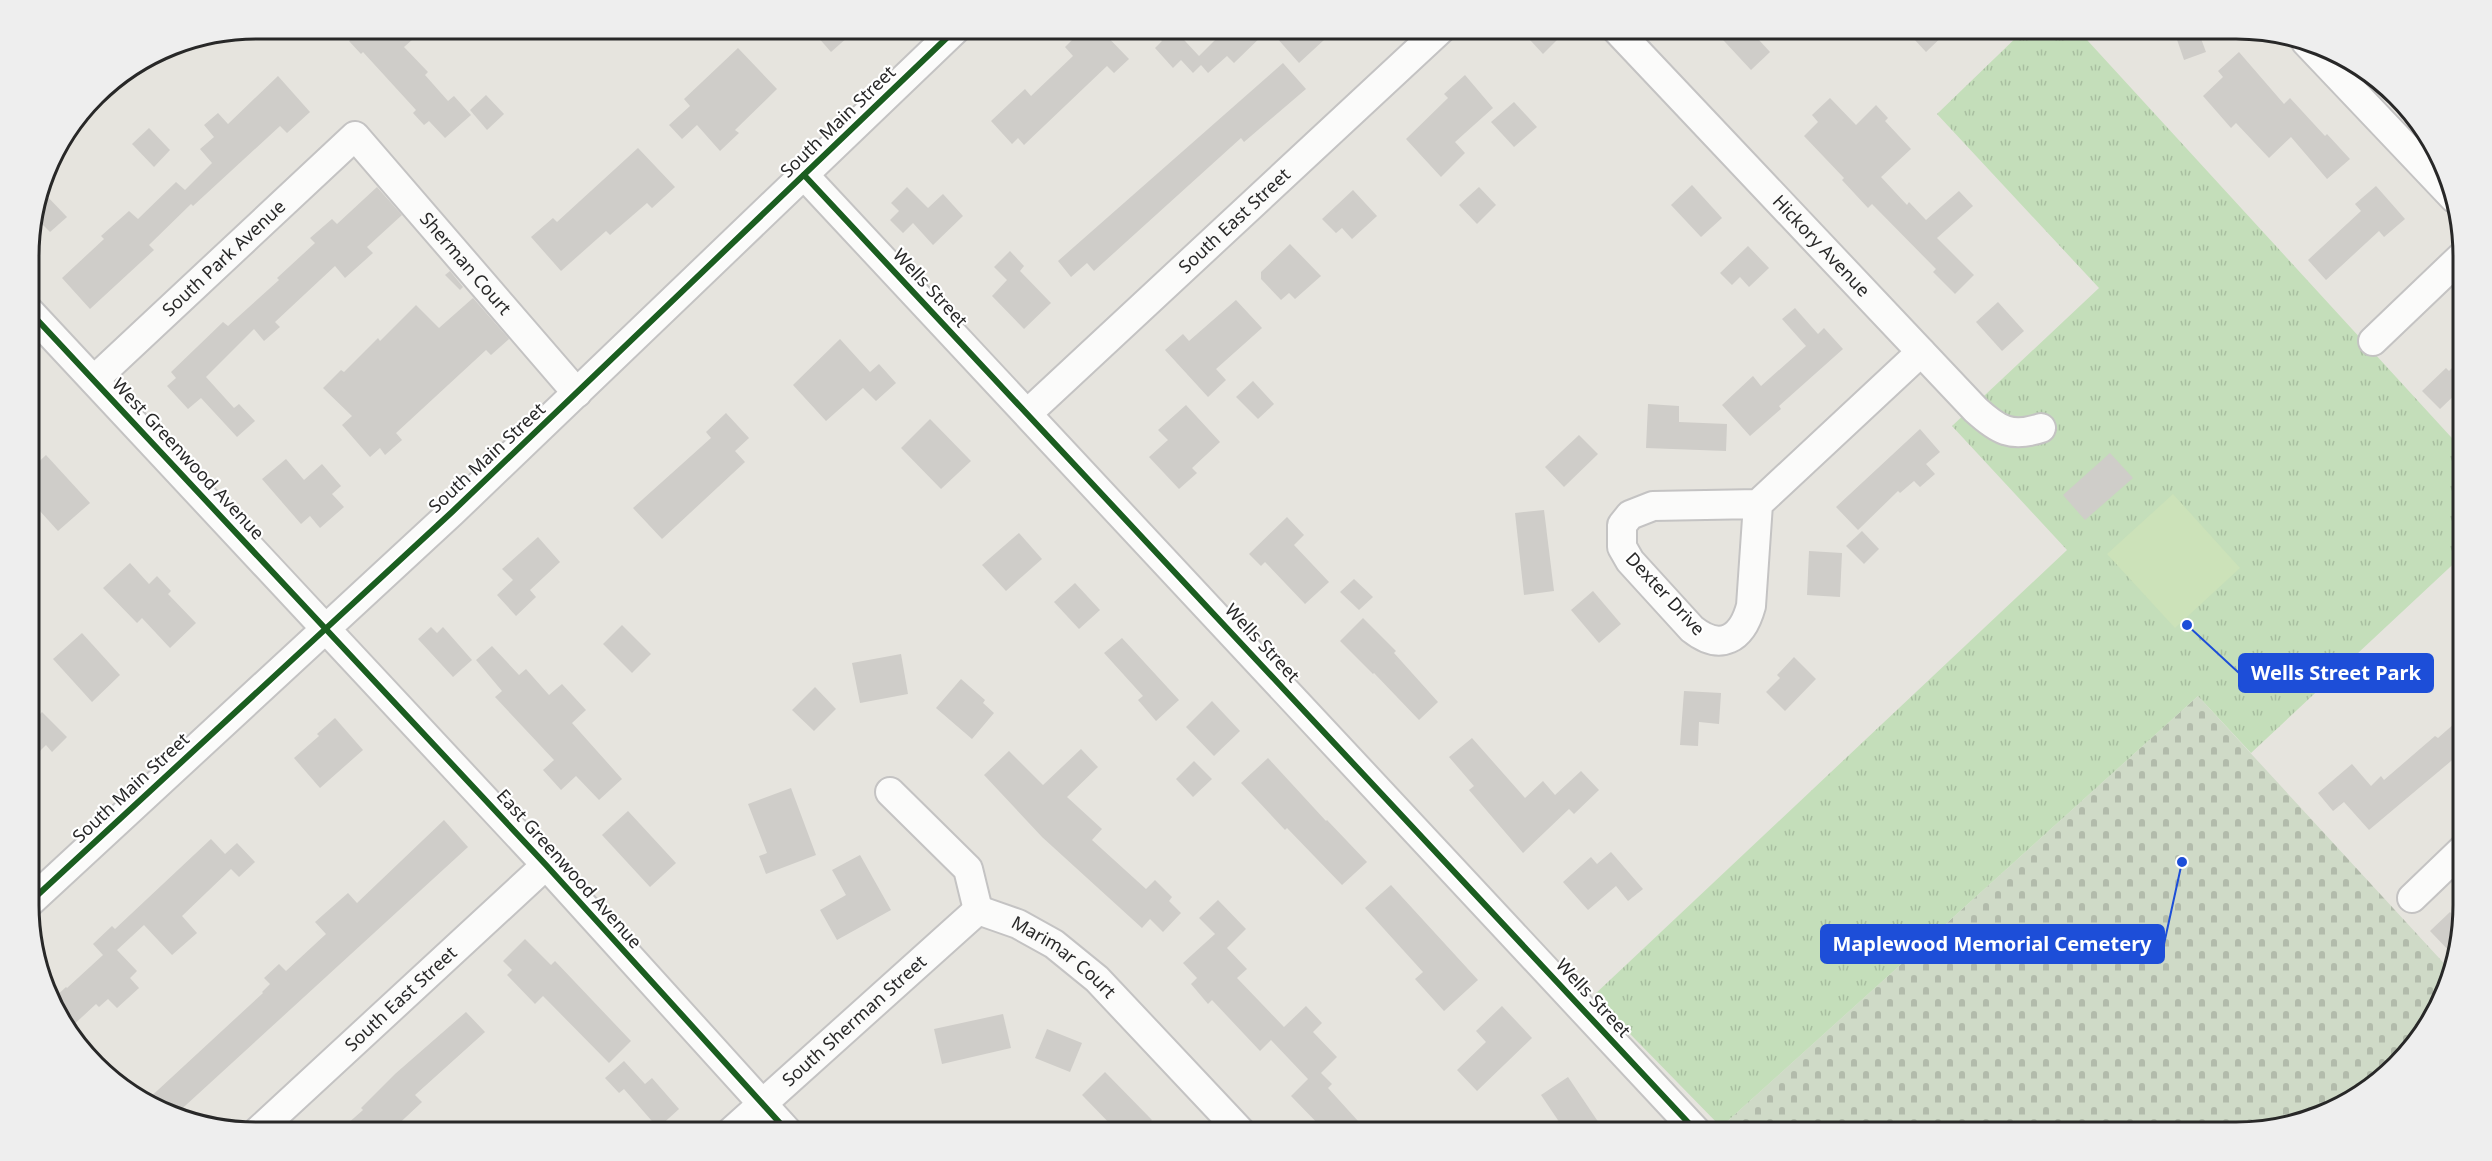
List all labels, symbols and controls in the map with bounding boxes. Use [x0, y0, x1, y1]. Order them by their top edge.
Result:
street label: South Main Street [775, 60, 900, 182]
street label: South East Street [1173, 162, 1295, 278]
street label: Hickory Avenue [1768, 189, 1876, 301]
street label: South Park Avenue [157, 194, 290, 321]
street label: Sherman Court [415, 206, 518, 320]
street label: Wells Street [888, 243, 974, 332]
street label: West Greenwood Avenue [107, 372, 270, 544]
street label: South Main Street [423, 397, 550, 518]
street label: Dexter Drive [1621, 546, 1711, 640]
street label: Wells Street [1220, 598, 1306, 687]
callout: Wells Street Park [2239, 654, 2433, 692]
text: Wells Street Park [2251, 659, 2421, 686]
street label: South Main Street [67, 727, 194, 848]
street label: East Greenwood Avenue [492, 784, 648, 953]
street label: Marimar Court [1008, 910, 1122, 1003]
callout: Maplewood Memorial Cemetery [1821, 925, 2164, 963]
text: Maplewood Memorial Cemetery [1833, 930, 2152, 957]
street label: South East Street [339, 940, 462, 1056]
street label: South Sherman Street [777, 949, 931, 1091]
street label: Wells Street [1551, 953, 1637, 1042]

